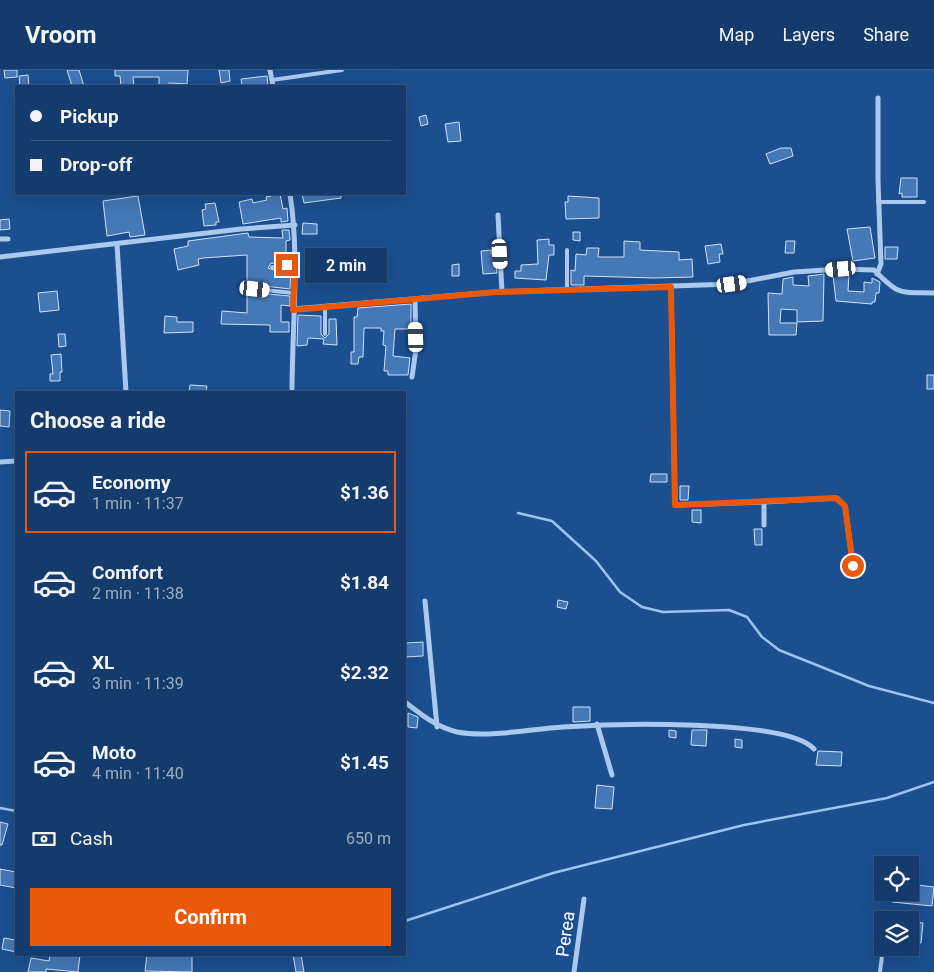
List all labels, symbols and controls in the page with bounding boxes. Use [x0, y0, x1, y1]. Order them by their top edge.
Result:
text: Vroom [25, 21, 97, 49]
text: Map [719, 24, 754, 45]
text: Layers [782, 24, 835, 45]
text: Share [863, 24, 909, 45]
text: Pickup [60, 105, 119, 128]
text: Drop-off [60, 153, 132, 176]
car [491, 239, 508, 269]
callout: 2 min [304, 248, 387, 282]
route end [276, 254, 298, 276]
text: 2 min [326, 256, 366, 275]
car [825, 260, 856, 278]
car [716, 274, 747, 294]
car [239, 280, 270, 298]
car [407, 322, 424, 352]
text: Choose a ride [30, 408, 166, 433]
icon: car [32, 470, 77, 515]
text: Economy [92, 471, 171, 494]
text: $1.36 [340, 481, 389, 504]
text: 1 min · 11:37 [92, 494, 184, 513]
route start [842, 555, 864, 577]
icon: car [32, 560, 77, 605]
text: Comfort [92, 561, 163, 584]
text: $1.84 [340, 571, 389, 594]
text: 2 min · 11:38 [92, 584, 184, 603]
icon: car [32, 650, 77, 695]
text: XL [92, 651, 114, 674]
text: $2.32 [340, 661, 389, 684]
text: 3 min · 11:39 [92, 674, 184, 693]
icon: car [32, 740, 77, 785]
text: Moto [92, 741, 136, 764]
text: $1.45 [340, 751, 389, 774]
text: 4 min · 11:40 [92, 764, 184, 783]
icon: cash [30, 825, 58, 853]
text: Cash [70, 827, 113, 850]
text: 650 m [346, 829, 391, 848]
map controls [874, 856, 919, 956]
button: locate [874, 856, 919, 901]
button: Confirm [30, 888, 391, 946]
street label: Perea [551, 910, 579, 958]
button: layers [874, 911, 919, 956]

